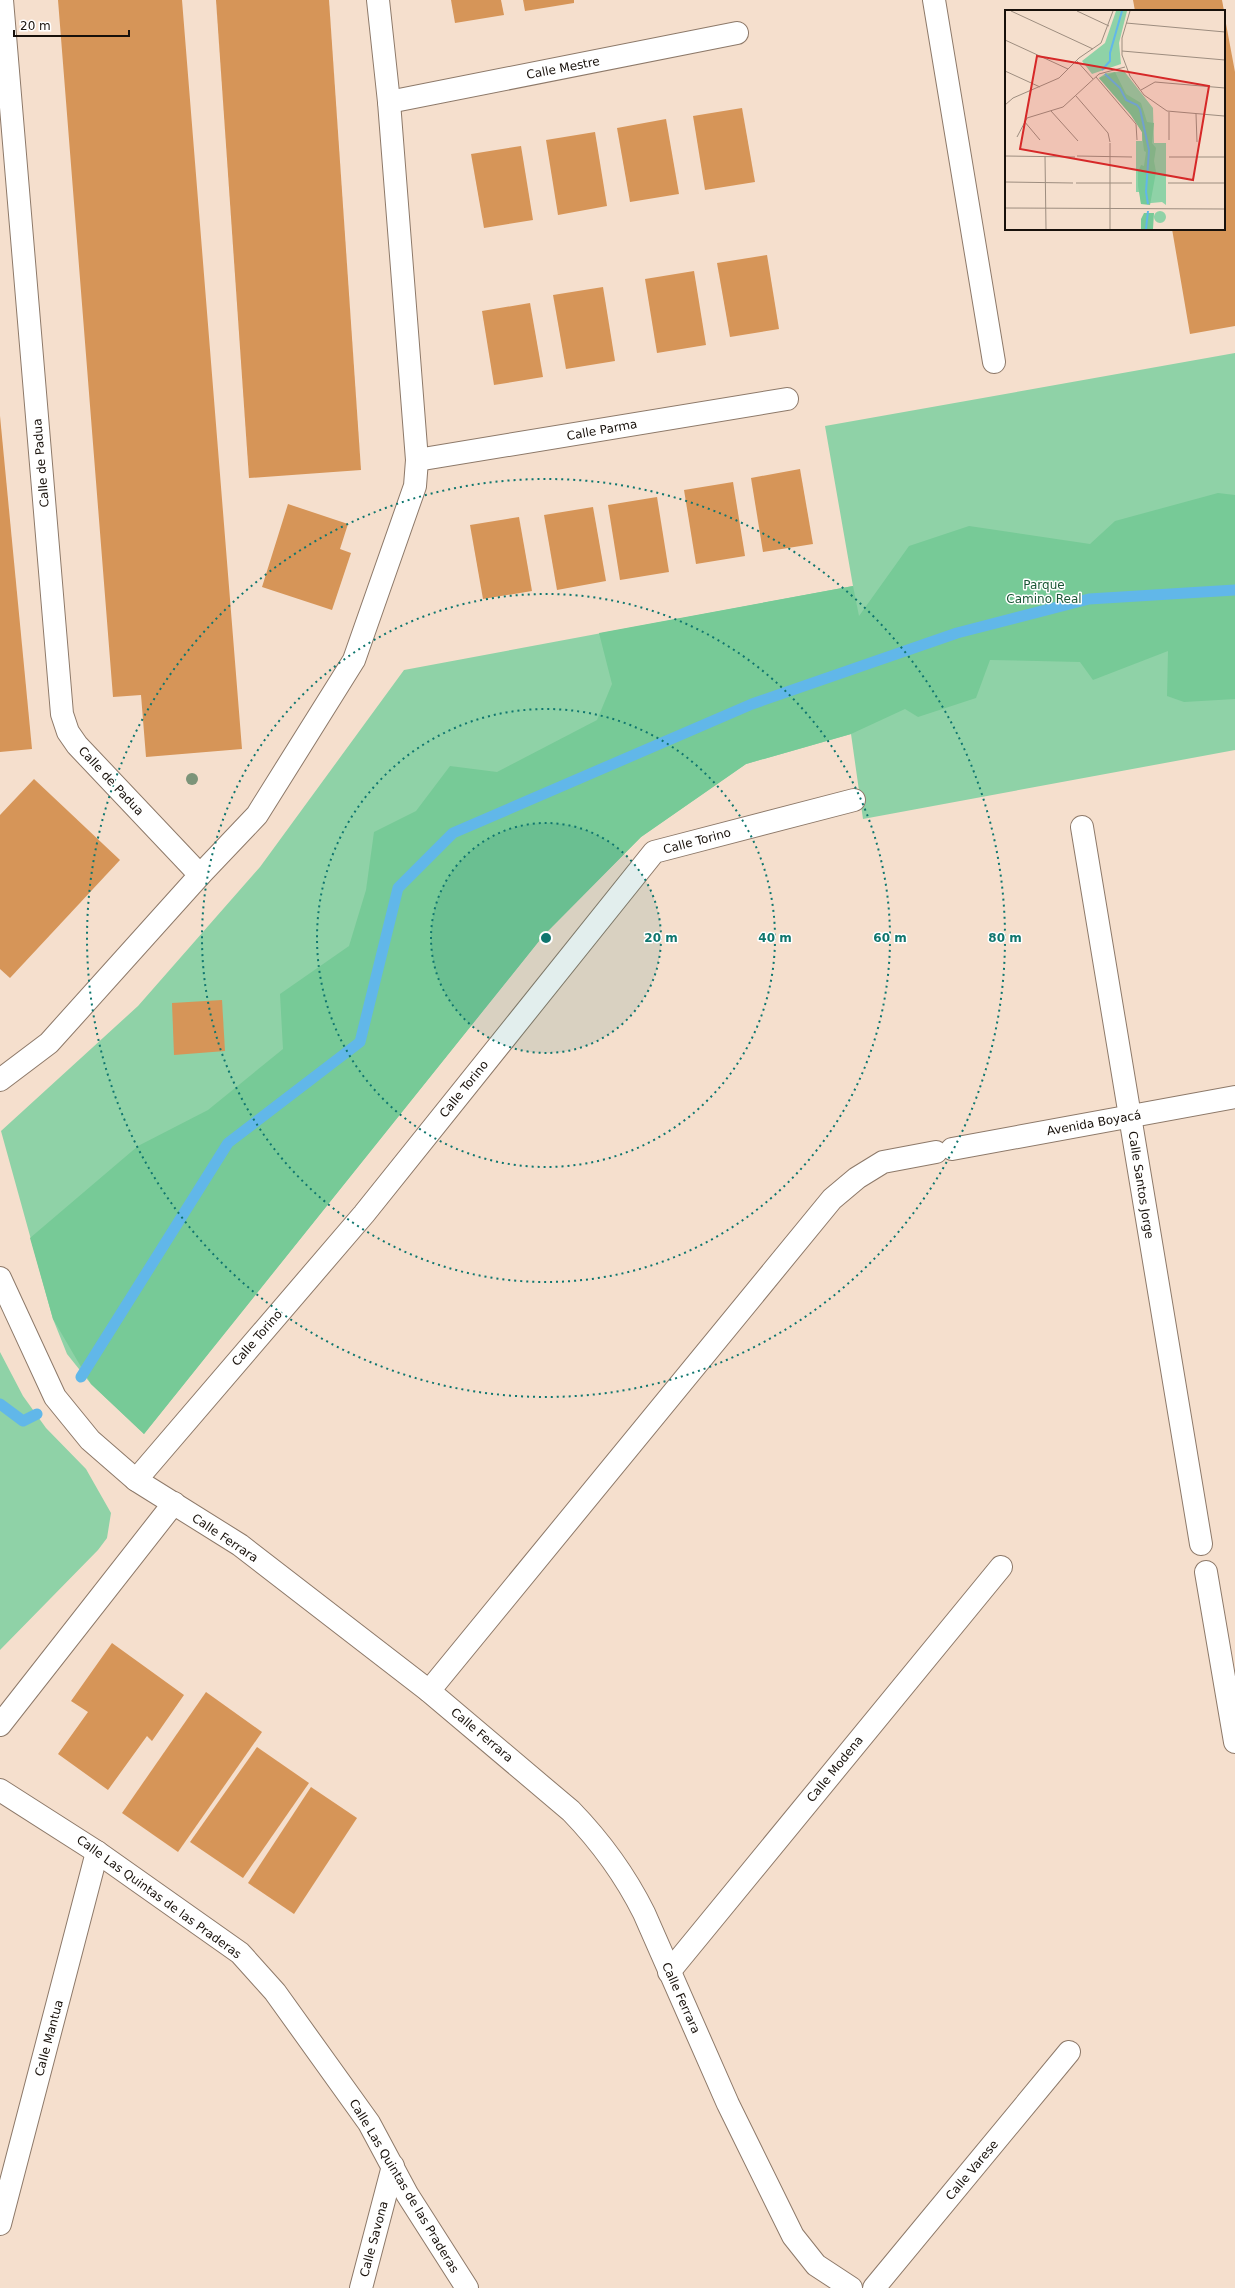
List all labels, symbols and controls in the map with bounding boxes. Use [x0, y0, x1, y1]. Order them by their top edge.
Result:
inset map [1005, 10, 1225, 230]
scale bar [14, 12, 129, 38]
text: 20 m [20, 19, 51, 33]
street label: Calle Mestre [525, 54, 601, 82]
street label: Calle Parma [566, 417, 638, 443]
street label: Calle de Padua [30, 418, 52, 508]
park label: Parque Camino Real [1006, 578, 1082, 606]
street label: Calle de Padua [76, 744, 146, 818]
street label: Calle Torino [662, 825, 732, 857]
centre of rings [539, 931, 553, 945]
text: 20 m [644, 931, 678, 945]
text: 40 m [758, 931, 792, 945]
text: 60 m [873, 931, 907, 945]
text: 80 m [988, 931, 1022, 945]
street label: Calle Torino [437, 1058, 491, 1120]
street label: Avenida Boyacá [1046, 1108, 1142, 1138]
street label: Calle Santos Jorge [1126, 1130, 1156, 1240]
street label: Calle Torino [229, 1307, 285, 1369]
street label: Calle Ferrara [189, 1511, 261, 1565]
street label: Calle Ferrara [448, 1705, 516, 1765]
street label: Calle Modena [804, 1733, 866, 1805]
street label: Calle Las Quintas de las Praderas [74, 1832, 244, 1962]
street label: Calle Ferrara [659, 1960, 703, 2036]
street label: Calle Mantua [32, 1998, 66, 2078]
street label: Calle Las Quintas de las Praderas [346, 2097, 462, 2275]
street label: Calle Varese [943, 2137, 1001, 2203]
street label: Calle Savona [357, 2200, 391, 2278]

